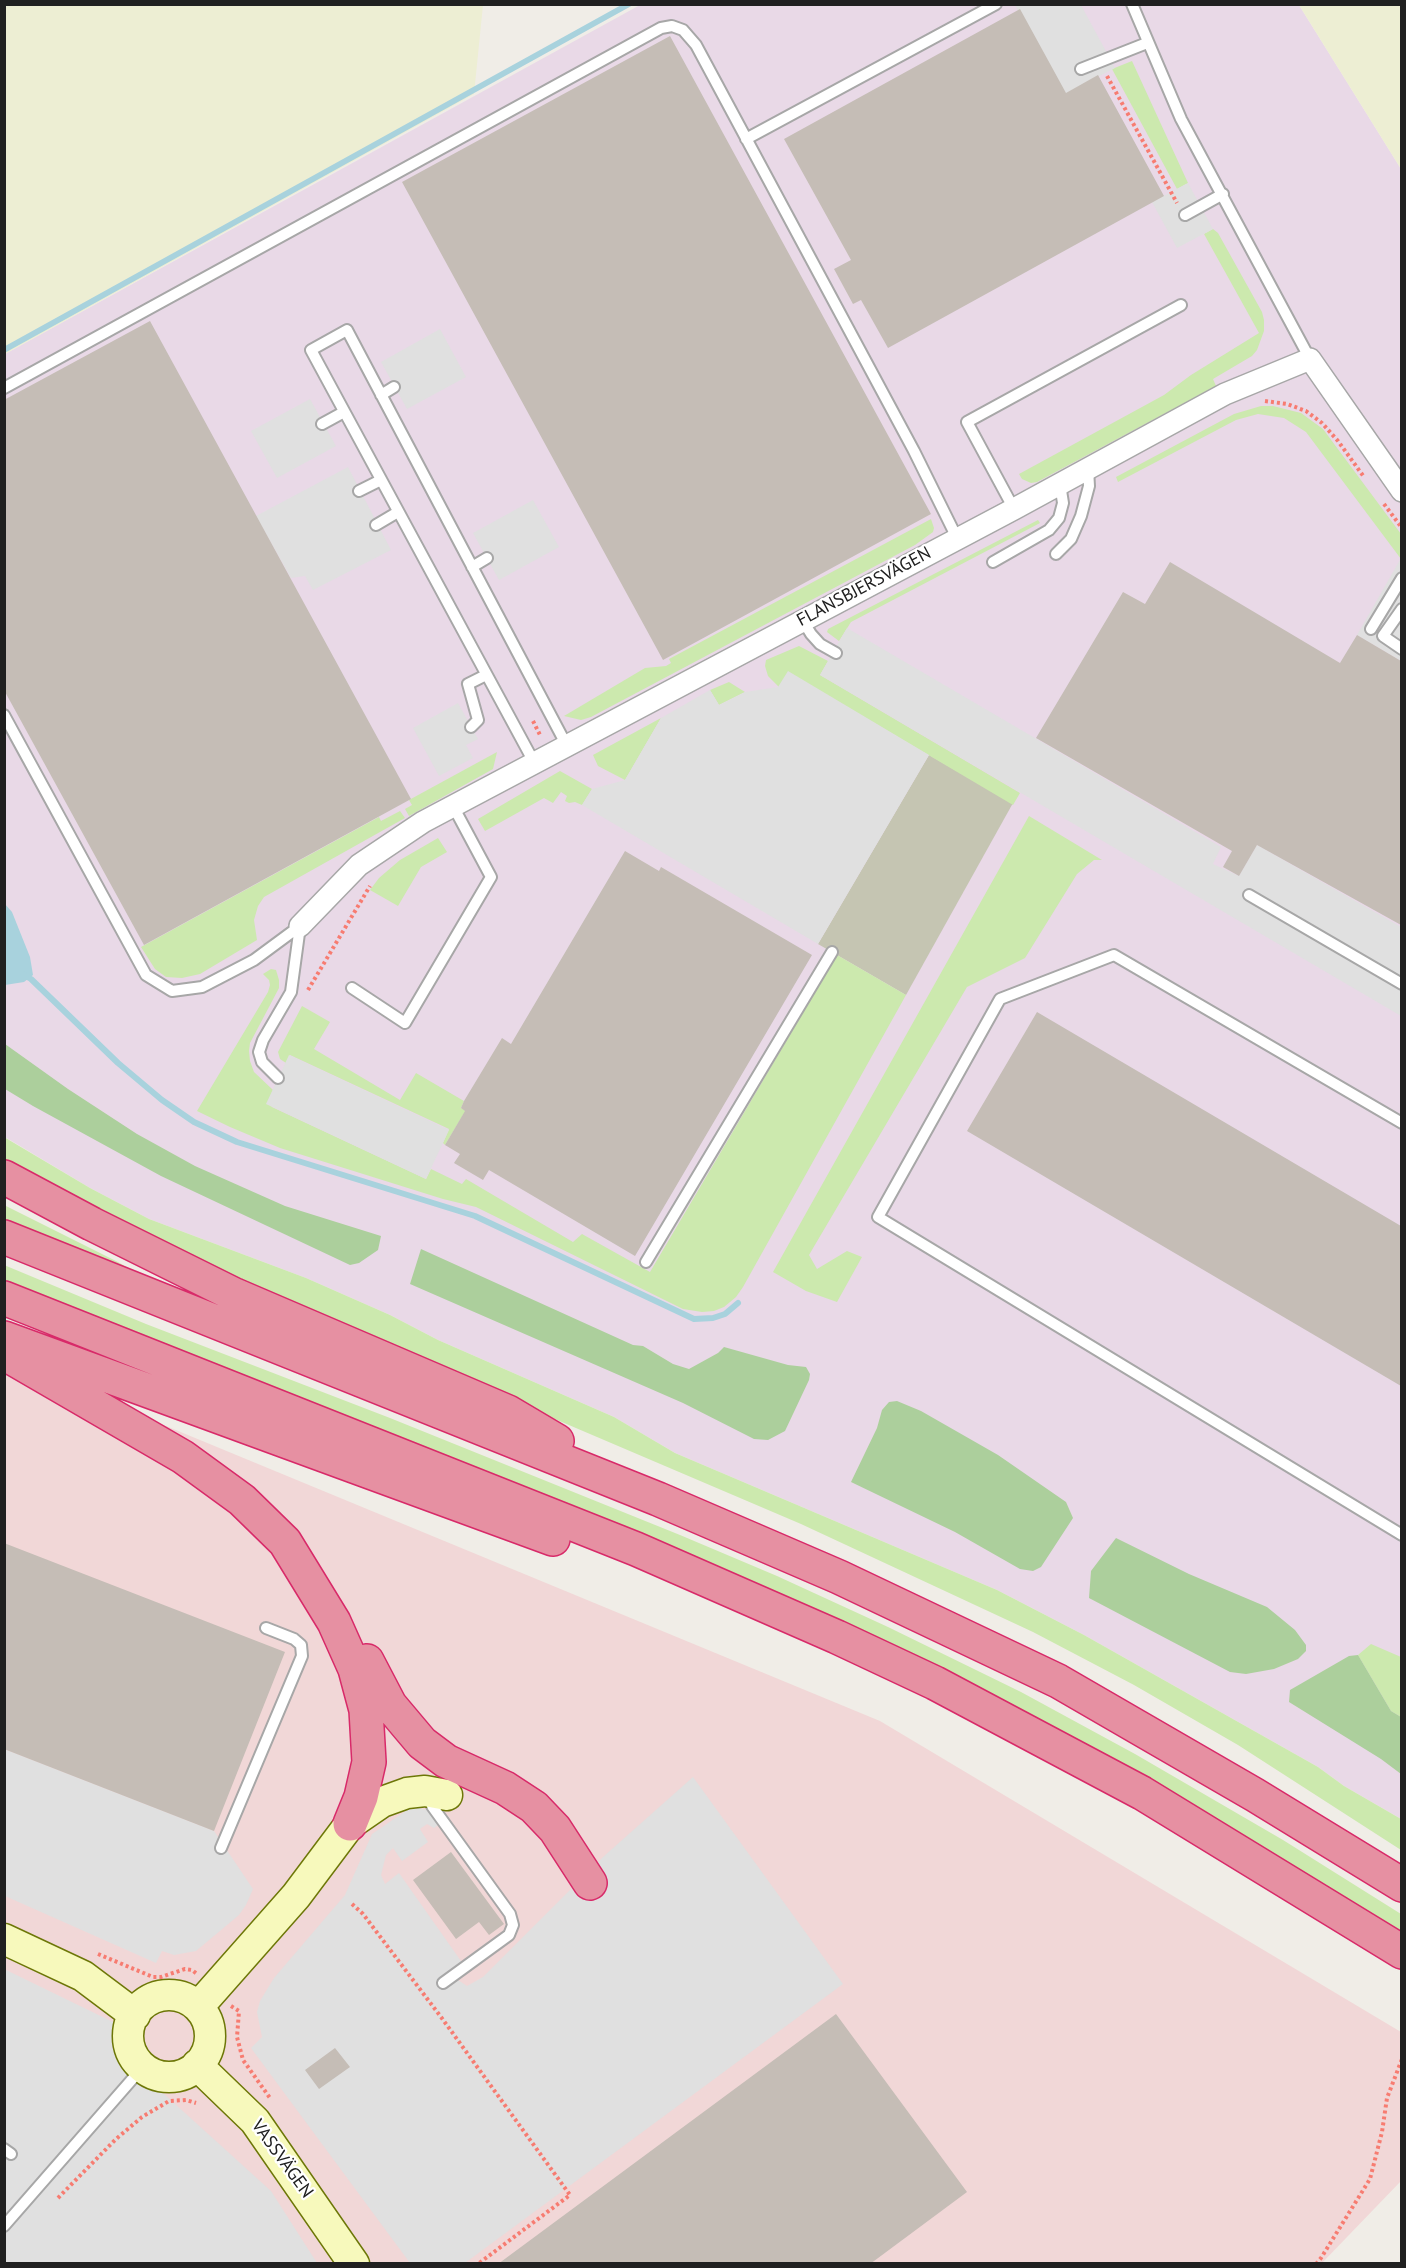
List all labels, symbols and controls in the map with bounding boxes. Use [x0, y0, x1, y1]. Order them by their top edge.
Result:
street label: FLANSBJERSVÄGEN [793, 543, 935, 631]
street label: VASSVÄGEN [246, 2116, 318, 2202]

